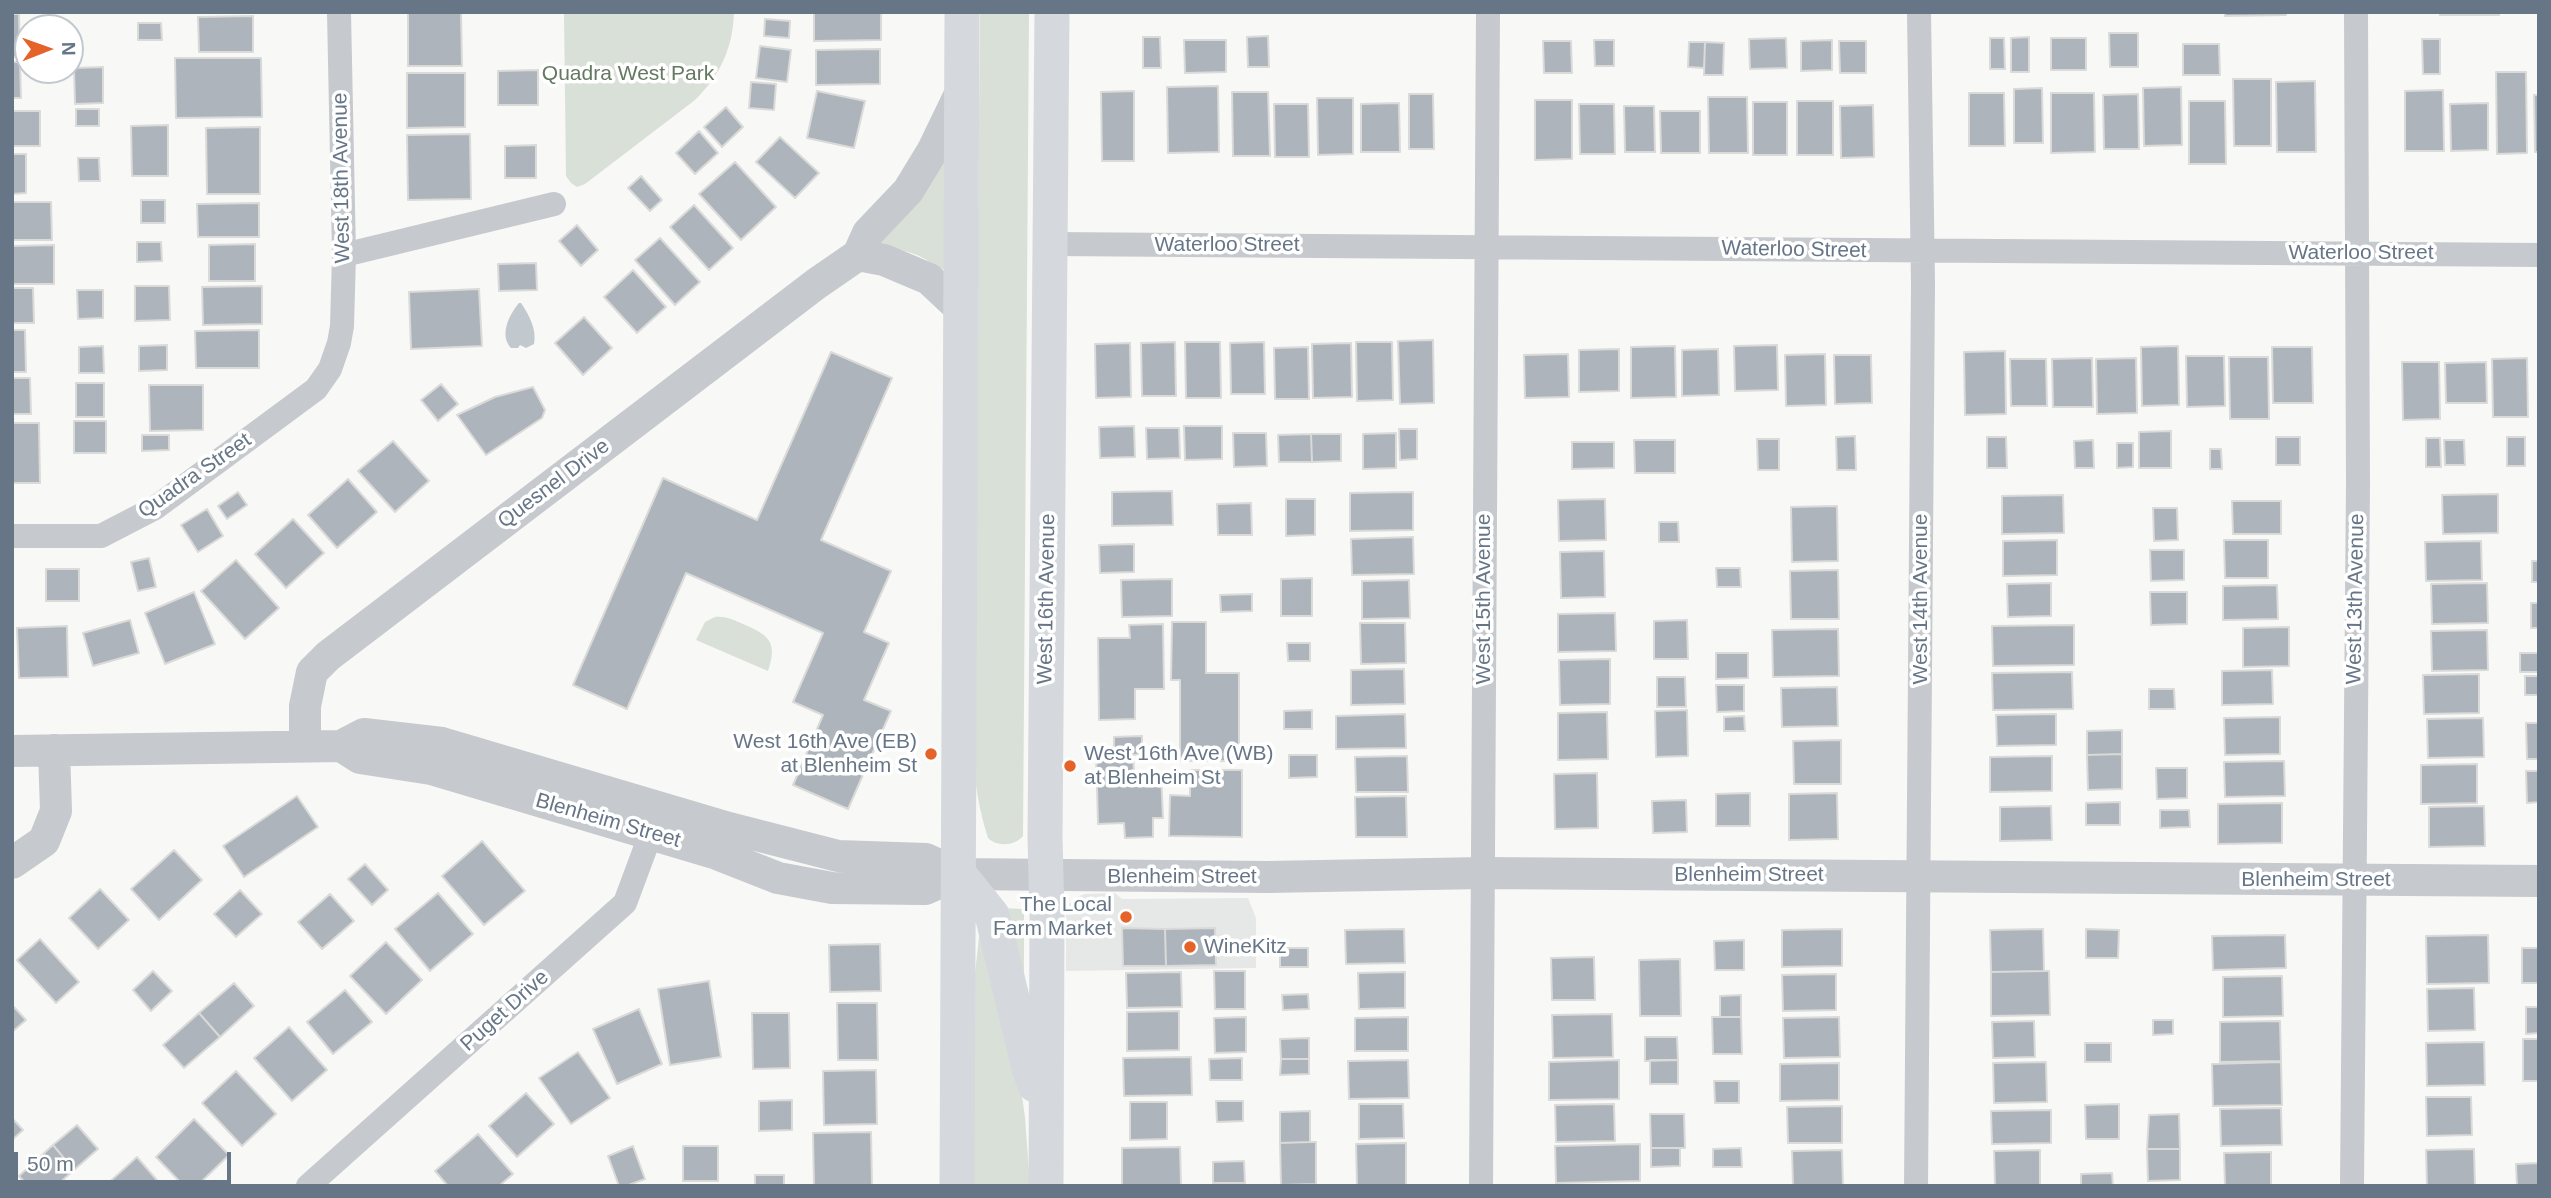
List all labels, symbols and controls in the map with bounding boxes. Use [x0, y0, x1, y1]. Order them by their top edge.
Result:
north arrow [14, 14, 84, 84]
text: N [58, 42, 79, 56]
park label: Quadra West Park [542, 61, 714, 87]
street label: West 18th Avenue [328, 92, 356, 264]
street label: Waterloo Street [1154, 232, 1300, 258]
street label: Waterloo Street [1721, 236, 1867, 264]
street label: Waterloo Street [2288, 240, 2434, 266]
street label: Quadra Street [134, 428, 256, 524]
street label: Quesnel Drive [493, 434, 615, 534]
street label: West 16th Avenue [1033, 513, 1061, 685]
street label: West 13th Avenue [2342, 513, 2370, 685]
street label: West 15th Avenue [1471, 514, 1497, 684]
street label: West 14th Avenue [1908, 514, 1934, 684]
place label: West 16th Ave (EB) at Blenheim St [733, 729, 917, 779]
place label: West 16th Ave (WB) at Blenheim St [1084, 741, 1273, 791]
marker: West 16th Ave (EB) at Blenheim St [923, 746, 939, 762]
marker: West 16th Ave (WB) at Blenheim St [1062, 758, 1078, 774]
street label: Blenheim Street [533, 788, 683, 854]
street label: Blenheim Street [1674, 862, 1824, 888]
street label: Blenheim Street [1107, 864, 1257, 890]
street label: Blenheim Street [2241, 867, 2391, 893]
place label: The Local Farm Market [993, 892, 1112, 942]
marker: The Local Farm Market [1118, 909, 1134, 925]
place label: WineKitz [1204, 934, 1287, 960]
marker: WineKitz [1182, 939, 1198, 955]
street label: Puget Drive [456, 965, 554, 1057]
scale bar [18, 1138, 234, 1182]
text: 50 m [27, 1152, 74, 1175]

